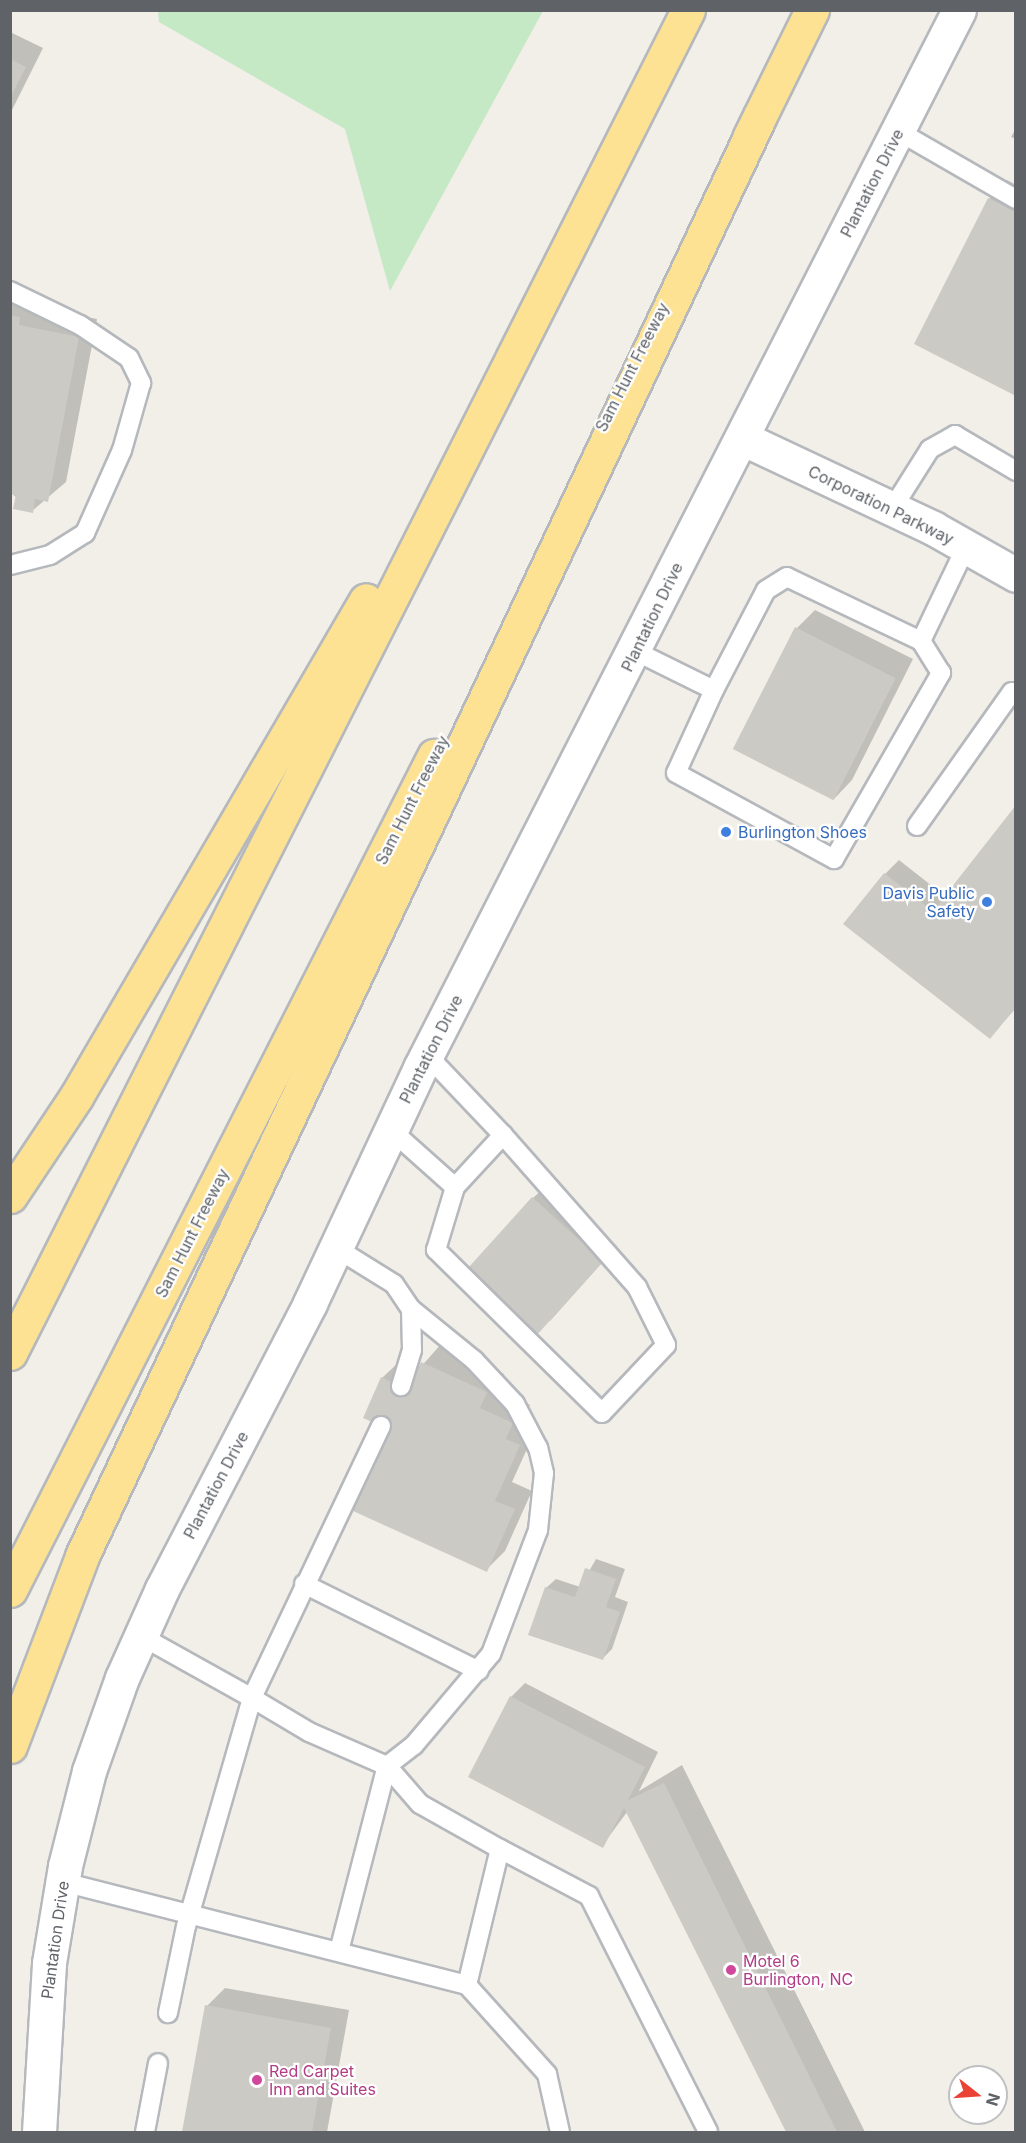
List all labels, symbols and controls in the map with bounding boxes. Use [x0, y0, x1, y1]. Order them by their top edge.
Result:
street label: Plantation Drive [836, 126, 908, 240]
street label: Sam Hunt Freeway [591, 299, 673, 435]
street label: Corporation Parkway [805, 461, 957, 549]
street label: Plantation Drive [617, 559, 687, 675]
street label: Sam Hunt Freeway [371, 732, 453, 868]
place label: Burlington Shoes [738, 822, 867, 842]
marker: Burlington Shoes [719, 825, 733, 839]
place label: Davis Public Safety [883, 883, 975, 921]
marker: Davis Public Safety [980, 895, 994, 909]
street label: Plantation Drive [395, 992, 467, 1106]
street label: Sam Hunt Freeway [151, 1165, 233, 1301]
street label: Plantation Drive [180, 1428, 252, 1542]
street label: Plantation Drive [37, 1880, 73, 2000]
place label: Motel 6 Burlington, NC [743, 1951, 853, 1989]
marker: Motel 6 Burlington, NC [724, 1963, 738, 1977]
place label: Red Carpet Inn and Suites [269, 2061, 376, 2099]
north arrow [948, 2065, 1008, 2125]
marker: Red Carpet Inn and Suites [250, 2073, 264, 2087]
text: N [982, 2091, 1005, 2108]

